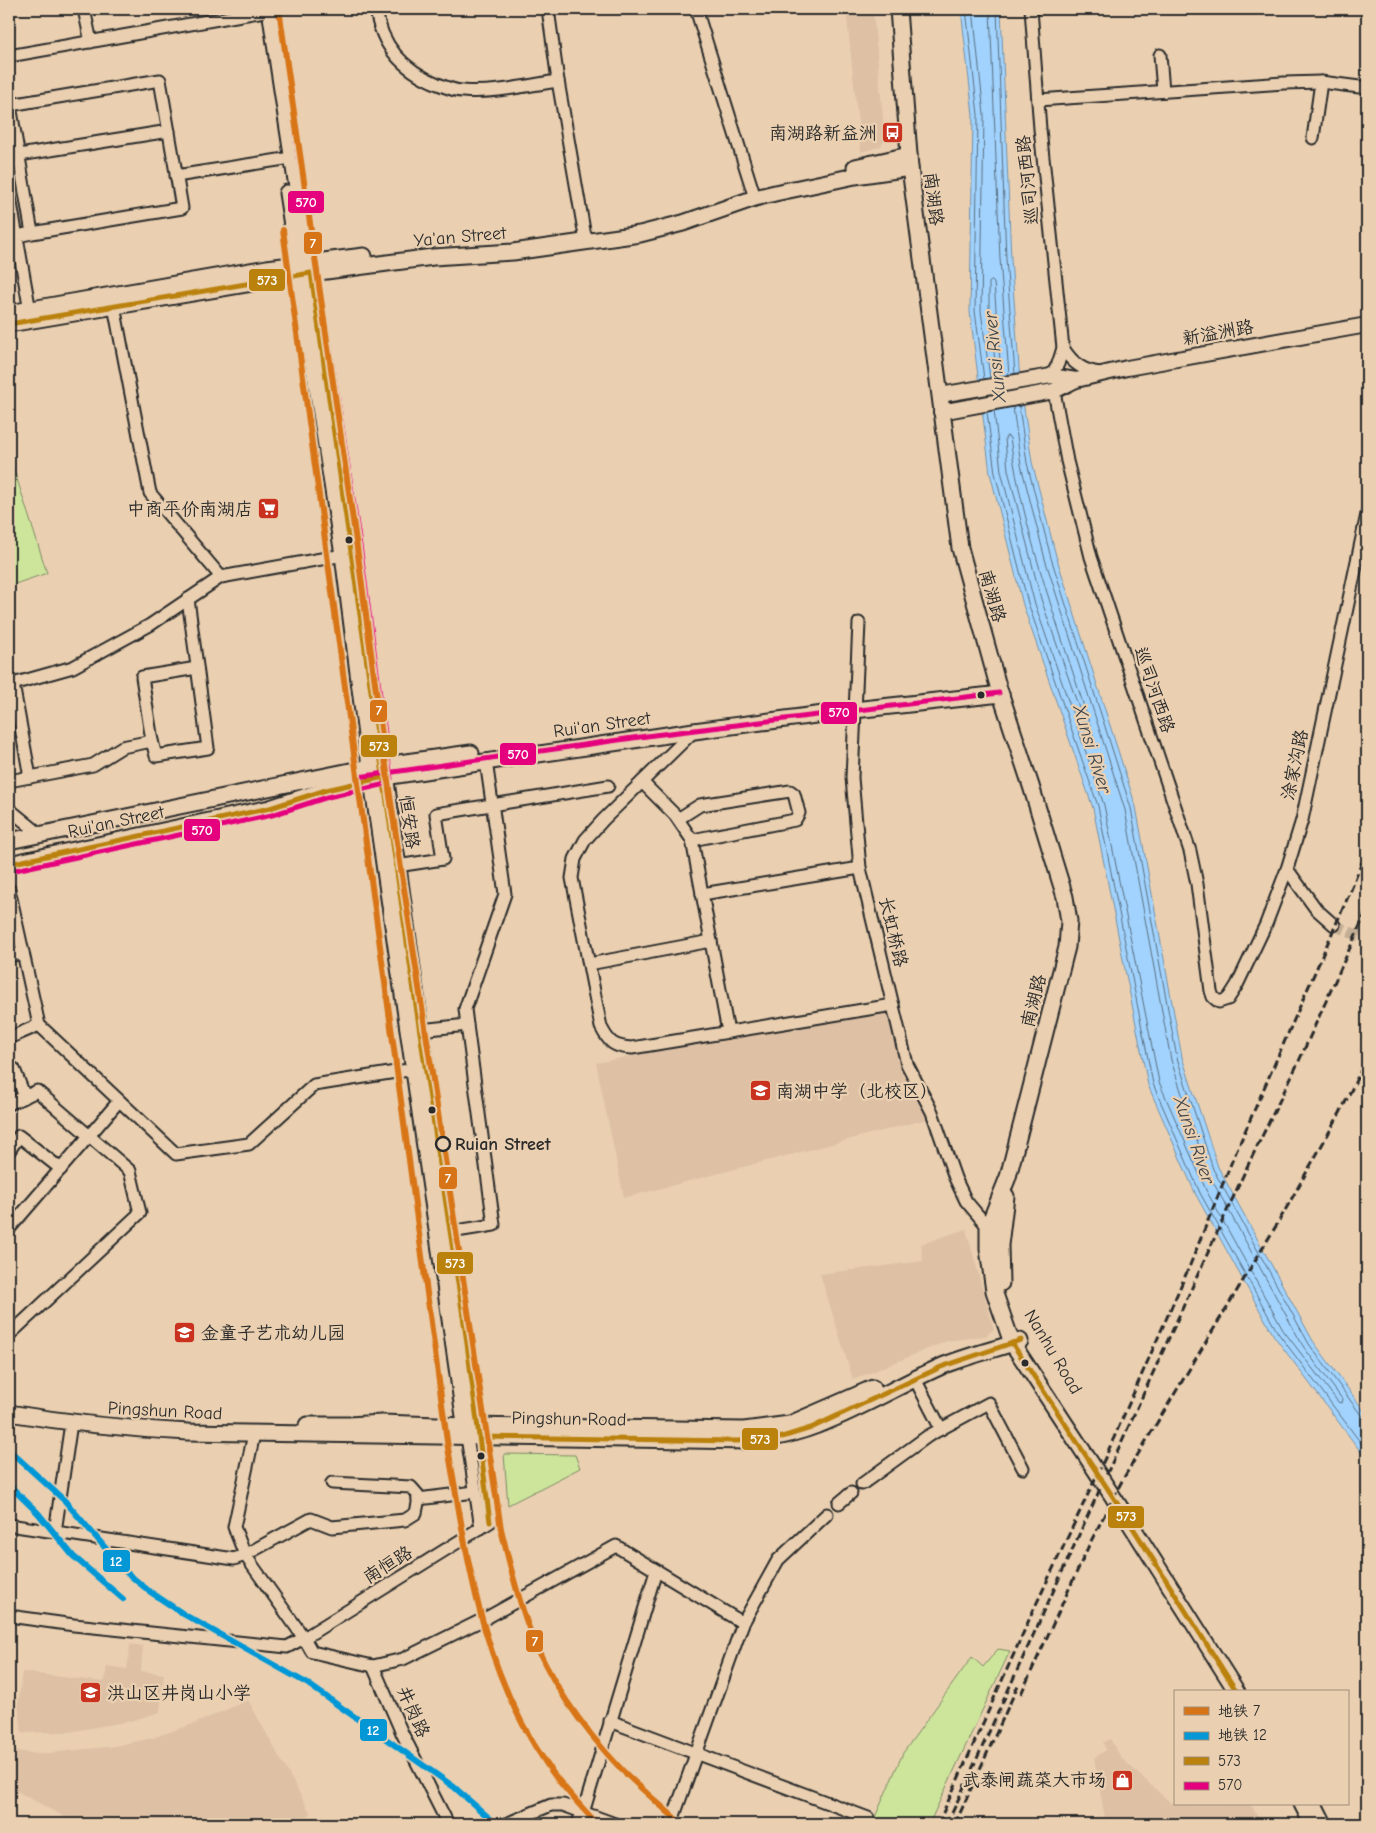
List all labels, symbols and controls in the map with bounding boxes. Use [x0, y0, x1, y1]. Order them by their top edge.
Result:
bus stop icon: 南湖路新益洲 [881, 121, 905, 145]
place label: 南湖路新益洲 [769, 123, 877, 144]
street label: 巡司河西路 [1013, 134, 1043, 226]
street label: 南湖路 [919, 171, 947, 227]
line badge: 570 [287, 190, 325, 214]
text: 570 [295, 194, 317, 211]
street label: Ya'an Street [413, 222, 508, 252]
line badge: 7 [303, 231, 323, 255]
text: 7 [310, 235, 317, 252]
line badge: 573 [248, 268, 286, 292]
text: 573 [257, 272, 277, 289]
water label: Xunsi River [979, 309, 1011, 405]
street label: 新溢洲路 [1181, 316, 1255, 350]
supermarket icon: 中商平价南湖店 [257, 497, 281, 521]
place label: 中商平价南湖店 [127, 499, 253, 520]
unlabelled marker [344, 535, 354, 545]
street label: 南湖路 [974, 567, 1010, 625]
street label: 巡司河西路 [1129, 644, 1179, 736]
unlabelled marker [976, 690, 986, 700]
line badge: 7 [369, 699, 388, 723]
line badge: 570 [820, 701, 858, 725]
water label: Xunsi River [1068, 701, 1116, 797]
text: 7 [376, 702, 383, 719]
text: 570 [828, 704, 850, 721]
street label: Rui'an Street [552, 708, 653, 742]
street label: 涂家沟路 [1277, 728, 1313, 802]
line badge: 573 [360, 734, 398, 758]
text: 573 [369, 738, 389, 755]
line badge: 570 [499, 742, 537, 766]
text: 570 [507, 746, 529, 763]
street label: 恒安路 [395, 794, 423, 850]
street label: Rui'an Street [66, 801, 167, 842]
line badge: 570 [183, 818, 221, 842]
text: 570 [191, 822, 213, 839]
street label: 长虹桥路 [875, 895, 911, 969]
street label: 南湖路 [1017, 972, 1051, 1030]
school or university icon: 南湖中学（北校区） [748, 1079, 772, 1103]
place label: 南湖中学（北校区） [776, 1081, 938, 1102]
water label: Xunsi River [1168, 1092, 1220, 1188]
unlabelled marker [427, 1105, 437, 1115]
place label: Ruian Street [455, 1134, 552, 1155]
marker: Ruian Street [435, 1136, 451, 1152]
line badge: 7 [438, 1166, 458, 1190]
text: 7 [445, 1170, 452, 1187]
line badge: 573 [436, 1251, 474, 1275]
text: 573 [445, 1255, 465, 1272]
street label: Nanhu Road [1020, 1306, 1086, 1398]
school or university icon: 金童子艺术幼儿园 [173, 1321, 197, 1345]
place label: 金童子艺术幼儿园 [201, 1323, 345, 1344]
unlabelled marker [1020, 1358, 1030, 1368]
street label: Pingshun Road [107, 1398, 223, 1424]
street label: Pingshun Road [511, 1407, 627, 1431]
line badge: 573 [741, 1427, 779, 1451]
text: 573 [750, 1431, 770, 1448]
unlabelled marker [476, 1451, 486, 1461]
line badge: 573 [1107, 1505, 1145, 1529]
text: 573 [1116, 1508, 1136, 1525]
street label: 南恒路 [360, 1542, 416, 1588]
line badge: 12 [102, 1549, 131, 1573]
text: 12 [110, 1553, 122, 1570]
line badge: 7 [525, 1629, 544, 1653]
text: 7 [532, 1633, 539, 1650]
school or university icon: 洪山区井岗山小学 [79, 1681, 103, 1705]
place label: 洪山区井岗山小学 [107, 1683, 251, 1704]
street label: 井岗路 [392, 1683, 434, 1741]
legend [1174, 1690, 1348, 1806]
text: 地铁 7 [1218, 1702, 1260, 1720]
line badge: 12 [359, 1718, 388, 1742]
text: 12 [367, 1722, 379, 1739]
text: 地铁 12 [1218, 1726, 1267, 1744]
text: 573 [1218, 1752, 1241, 1770]
shop icon: 武泰闸蔬菜大市场 [1110, 1768, 1134, 1792]
place label: 武泰闸蔬菜大市场 [962, 1770, 1106, 1791]
text: 570 [1218, 1776, 1242, 1794]

